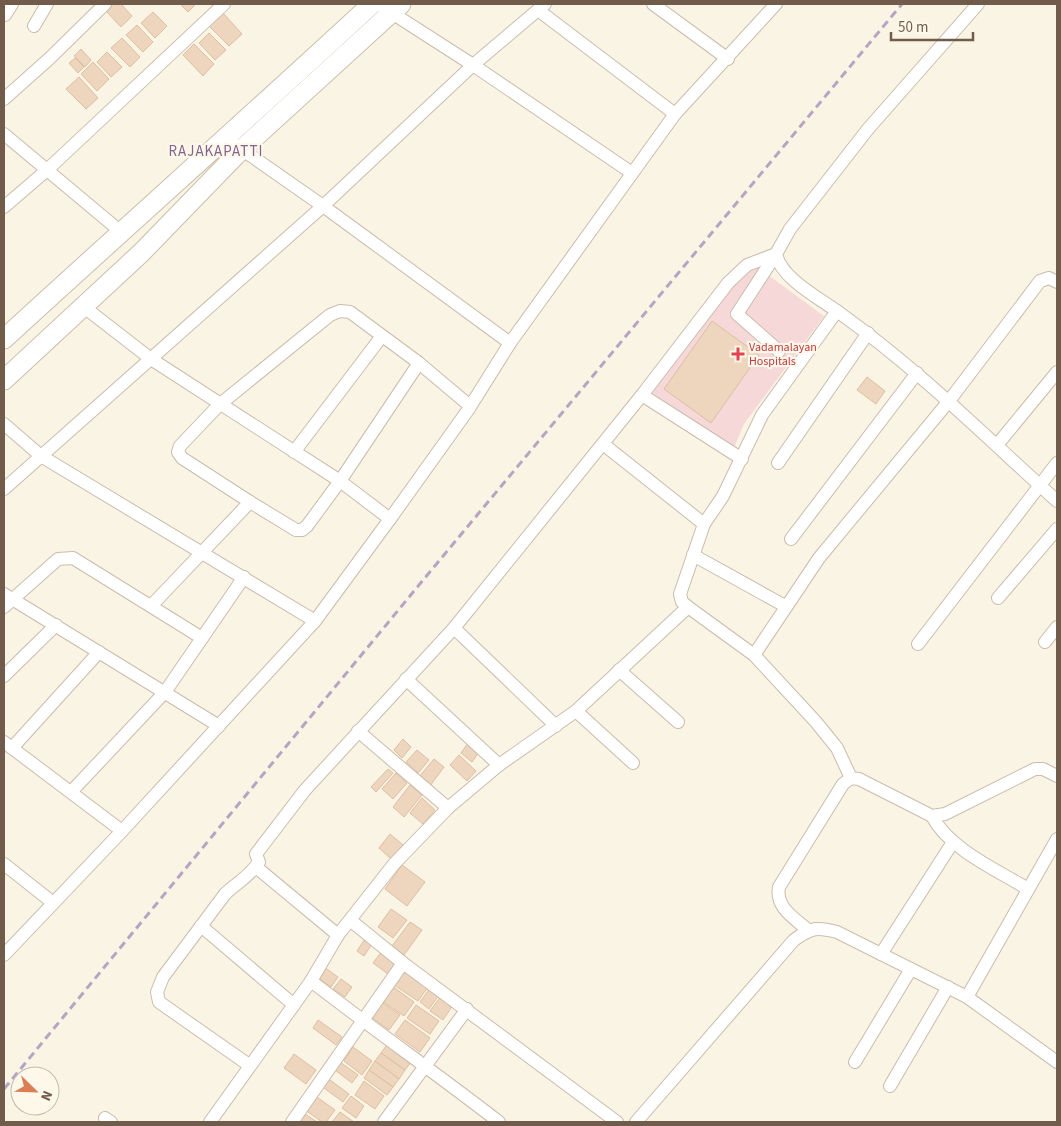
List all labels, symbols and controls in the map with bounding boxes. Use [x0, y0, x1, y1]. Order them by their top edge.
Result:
scale bar [891, 10, 974, 42]
text: 50 m [898, 17, 928, 38]
district label: RAJAKAPATTI [169, 141, 263, 162]
place label: Vadamalayan Hospitals [749, 339, 817, 370]
marker: Vadamalayan Hospitals [731, 347, 745, 361]
north arrow [10, 1066, 60, 1116]
text: N [35, 1087, 57, 1104]

